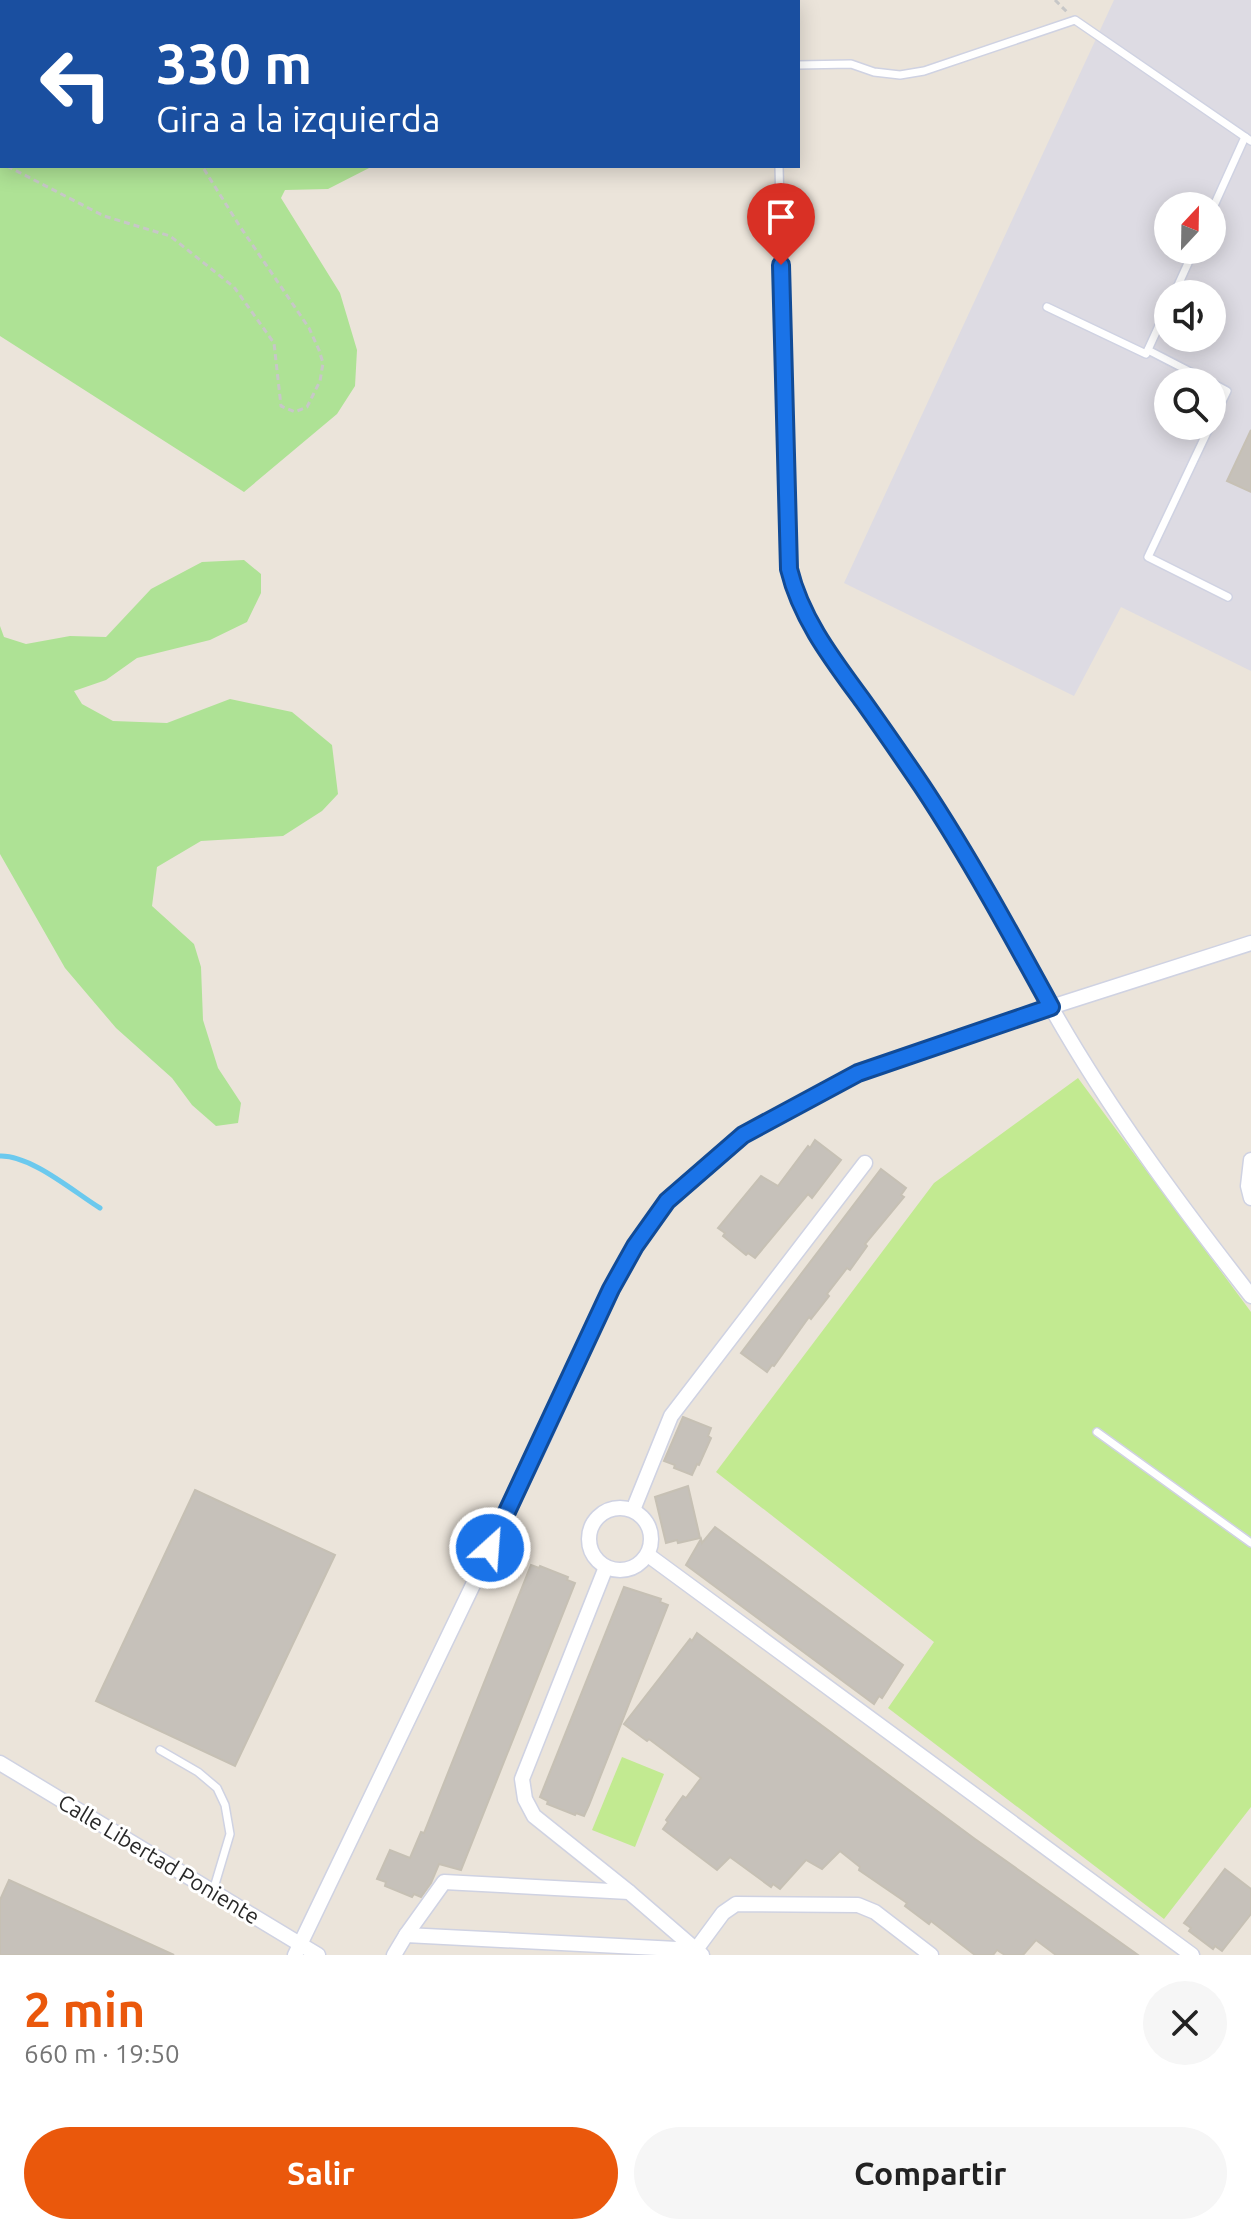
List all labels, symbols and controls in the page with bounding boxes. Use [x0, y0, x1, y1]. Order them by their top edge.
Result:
icon: left [24, 32, 128, 136]
text: 330 m [156, 32, 312, 95]
text: Gira a la izquierda [156, 98, 440, 139]
pin [747, 183, 815, 265]
north arrow [1154, 192, 1226, 264]
map controls [1154, 192, 1226, 440]
icon: arrive [759, 195, 803, 239]
button: sound [1154, 280, 1226, 352]
button: search [1154, 368, 1226, 440]
position arrow [448, 1506, 532, 1590]
street label: Calle Libertad Poniente [54, 1789, 264, 1929]
button: close [1143, 1981, 1227, 2065]
text: 2 min [24, 1982, 145, 2036]
text: 660 m · 19:50 [24, 2039, 180, 2068]
button: Salir [24, 2127, 618, 2219]
button: Compartir [634, 2127, 1227, 2219]

